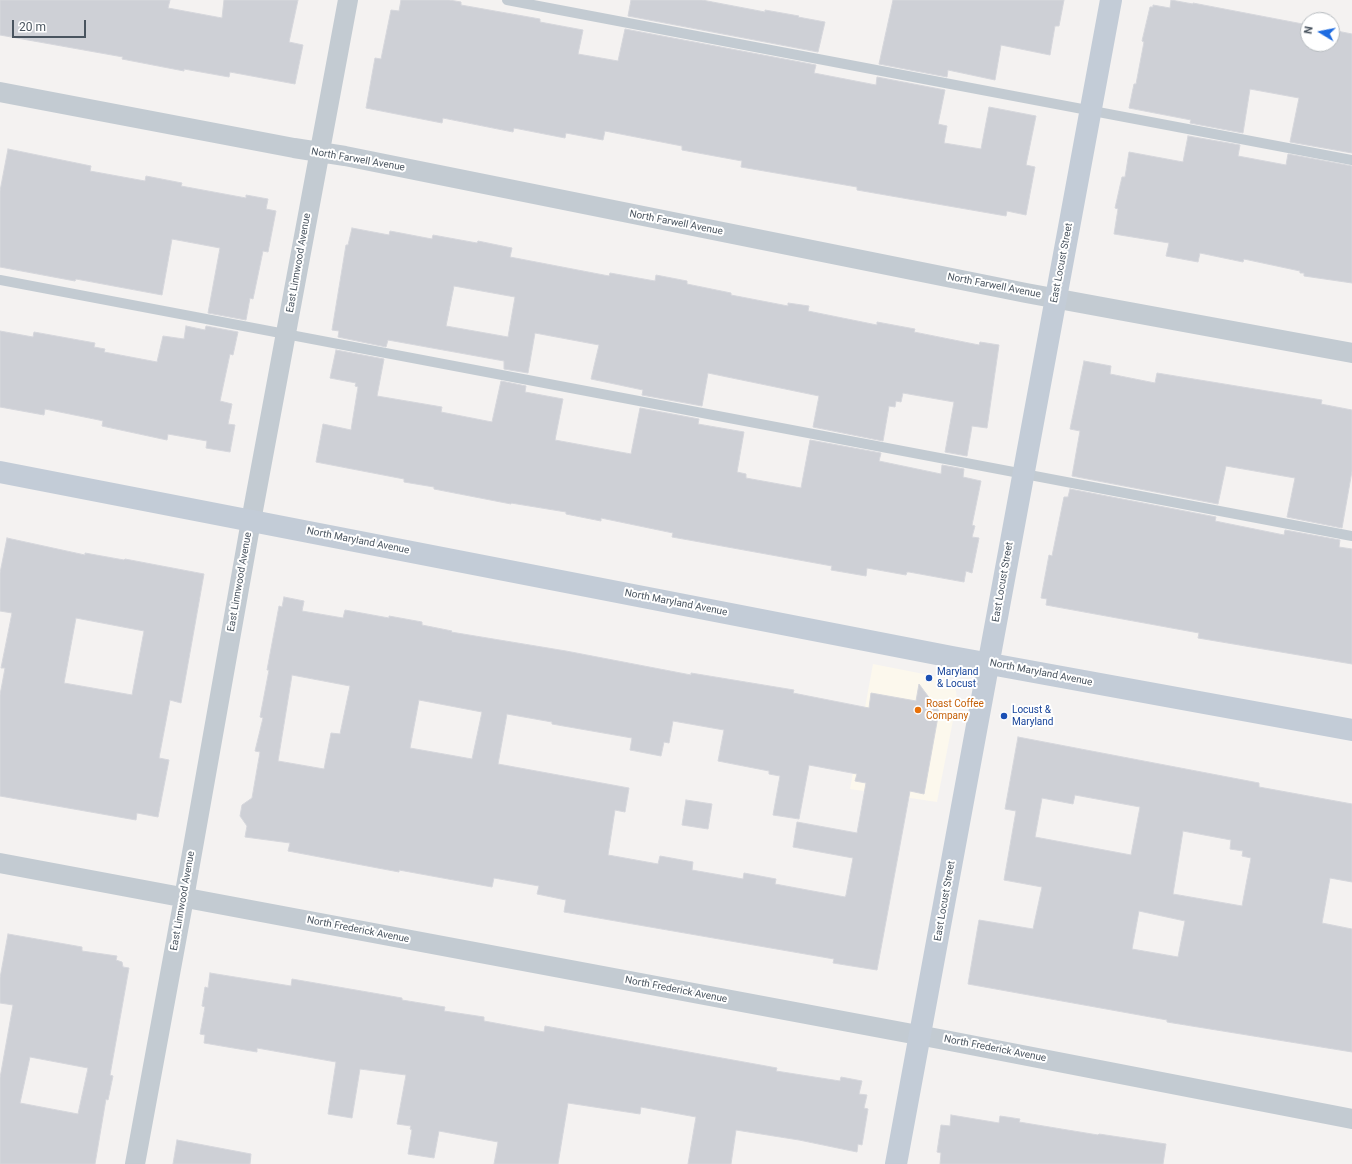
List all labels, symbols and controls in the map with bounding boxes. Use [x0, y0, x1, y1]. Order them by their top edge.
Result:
scale bar [14, 12, 88, 38]
north arrow [1300, 12, 1340, 52]
text: 20 m [19, 20, 46, 34]
text: N [1302, 25, 1316, 35]
street label: North Farwell Avenue [310, 146, 406, 174]
street label: North Farwell Avenue [628, 208, 724, 238]
street label: East Linnwood Avenue [284, 212, 314, 314]
street label: East Locust Street [1048, 222, 1076, 304]
street label: North Farwell Avenue [946, 271, 1042, 301]
street label: North Maryland Avenue [306, 525, 410, 557]
street label: East Linnwood Avenue [225, 531, 255, 633]
street label: East Locust Street [990, 541, 1016, 623]
street label: North Maryland Avenue [624, 587, 728, 619]
street label: North Maryland Avenue [989, 657, 1093, 689]
place label: Maryland & Locust [937, 666, 978, 690]
marker: Maryland & Locust [924, 673, 934, 683]
place label: Roast Coffee Company [926, 698, 984, 722]
place label: Locust & Maryland [1012, 704, 1053, 728]
marker: Roast Coffee Company [913, 705, 923, 715]
marker: Locust & Maryland [999, 711, 1009, 721]
street label: East Linnwood Avenue [168, 850, 198, 952]
street label: East Locust Street [932, 860, 958, 942]
street label: North Frederick Avenue [306, 914, 410, 946]
street label: North Frederick Avenue [624, 974, 728, 1006]
street label: North Frederick Avenue [943, 1033, 1047, 1065]

